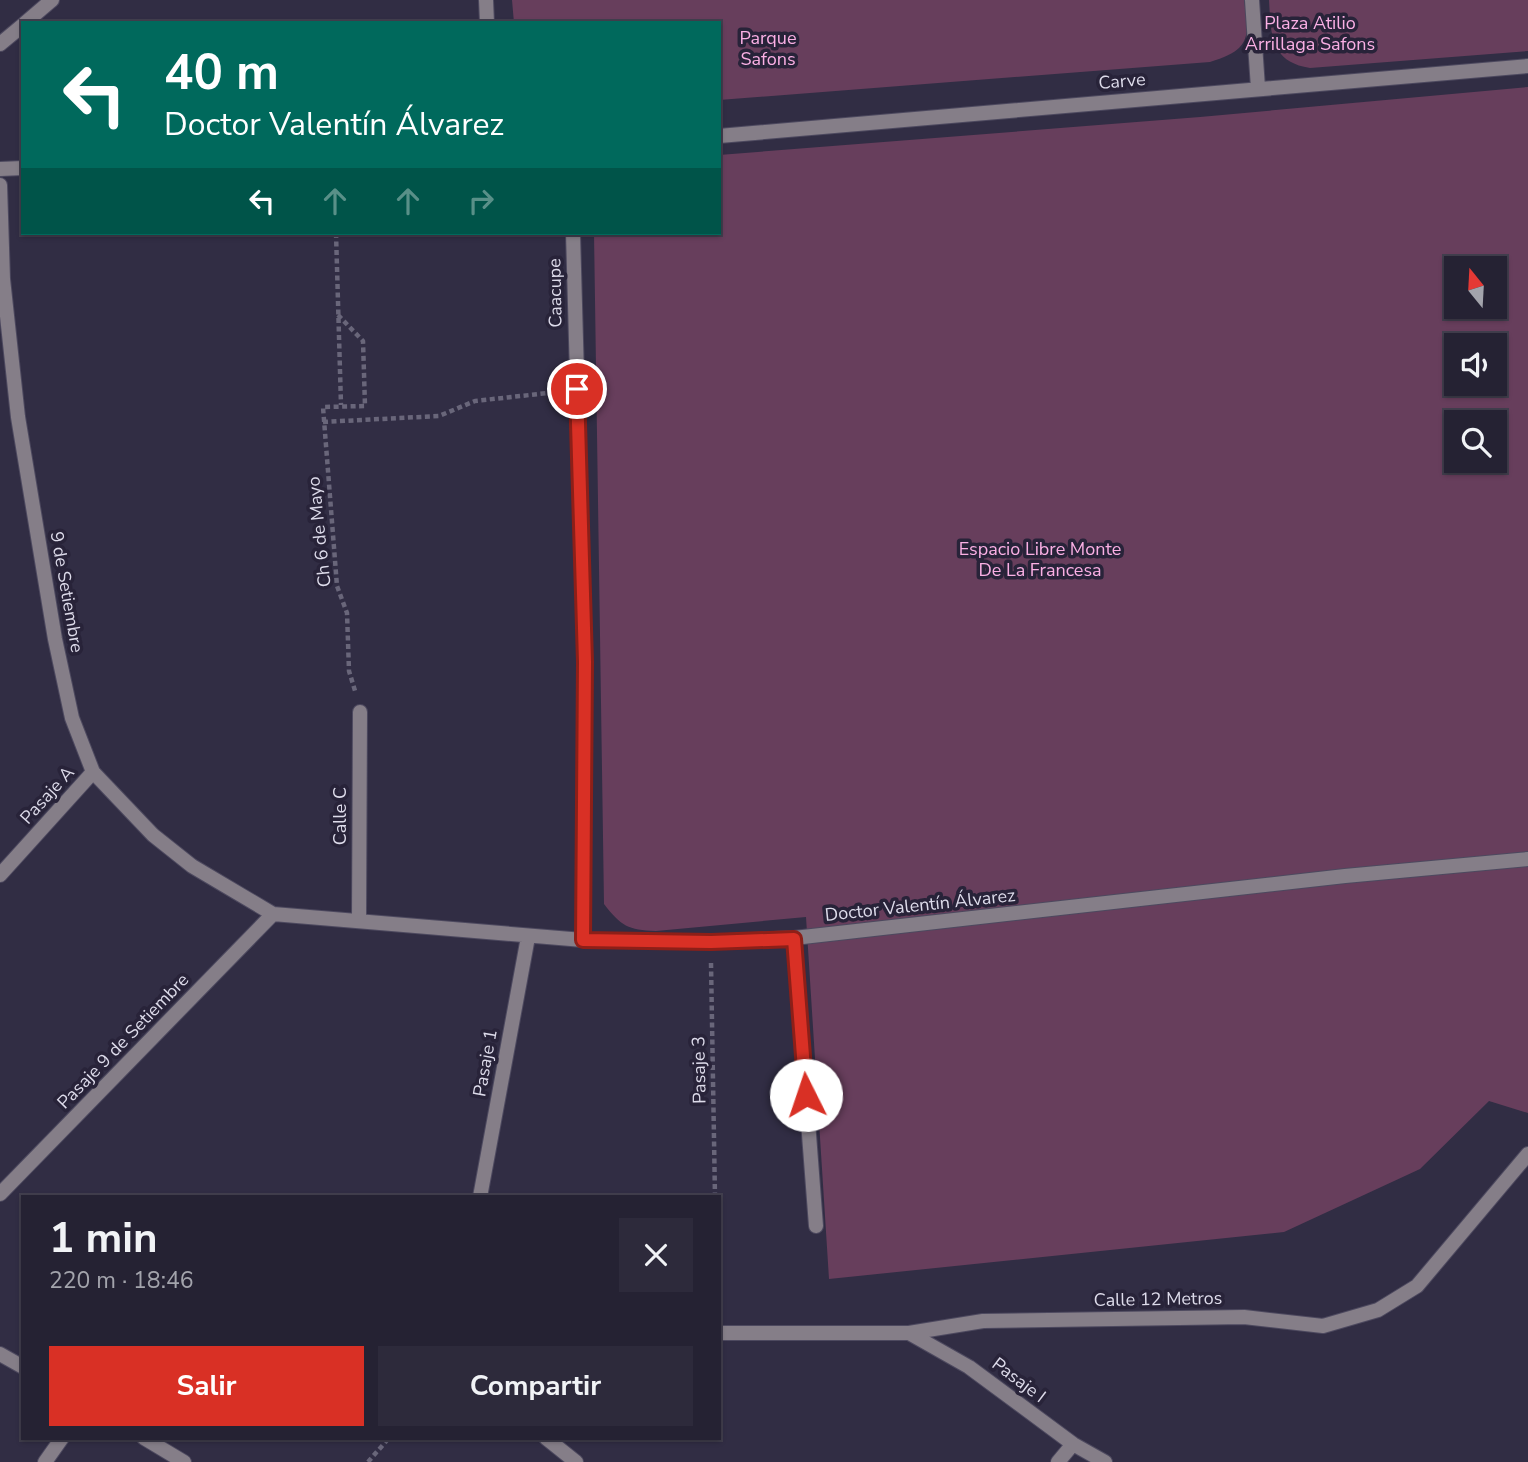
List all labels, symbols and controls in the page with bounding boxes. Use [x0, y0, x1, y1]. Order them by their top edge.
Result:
park label: Plaza Atilio Arrillaga Safons [1245, 11, 1375, 56]
park label: Parque Safons [740, 26, 797, 71]
text: 40 m [164, 39, 279, 106]
icon: left [49, 49, 140, 140]
street label: Carve [1098, 67, 1146, 95]
text: Doctor Valentín Álvarez [164, 103, 504, 146]
icon: left [243, 182, 281, 220]
icon: ahead [316, 182, 354, 220]
icon: ahead [389, 182, 427, 220]
icon: right [462, 182, 500, 220]
north arrow [1444, 256, 1507, 318]
map controls [1444, 256, 1507, 473]
street label: Caacupe [542, 258, 568, 328]
button: sound [1444, 333, 1507, 396]
pin [547, 359, 607, 419]
icon: arrive [558, 370, 596, 408]
button: search [1444, 410, 1507, 473]
street label: Ch 6 de Mayo [301, 476, 337, 588]
street label: 9 de Setiembre [45, 530, 89, 654]
park label: Espacio Libre Monte De La Francesa [959, 537, 1121, 582]
street label: Pasaje A [15, 761, 79, 829]
street label: Calle C [328, 787, 352, 845]
street label: Doctor Valentín Álvarez [824, 883, 1016, 927]
street label: Pasaje 9 de Setiembre [52, 968, 194, 1114]
street label: Pasaje 1 [467, 1027, 503, 1099]
street label: Pasaje 3 [686, 1036, 712, 1104]
position arrow [769, 1058, 843, 1132]
text: 1 min [49, 1210, 158, 1267]
button: close [619, 1218, 693, 1292]
text: 220 m · 18:46 [49, 1265, 194, 1296]
street label: Calle 12 Metros [1093, 1286, 1223, 1312]
button: Salir [49, 1346, 364, 1426]
button: Compartir [378, 1346, 693, 1426]
street label: Pasaje I [987, 1352, 1051, 1408]

